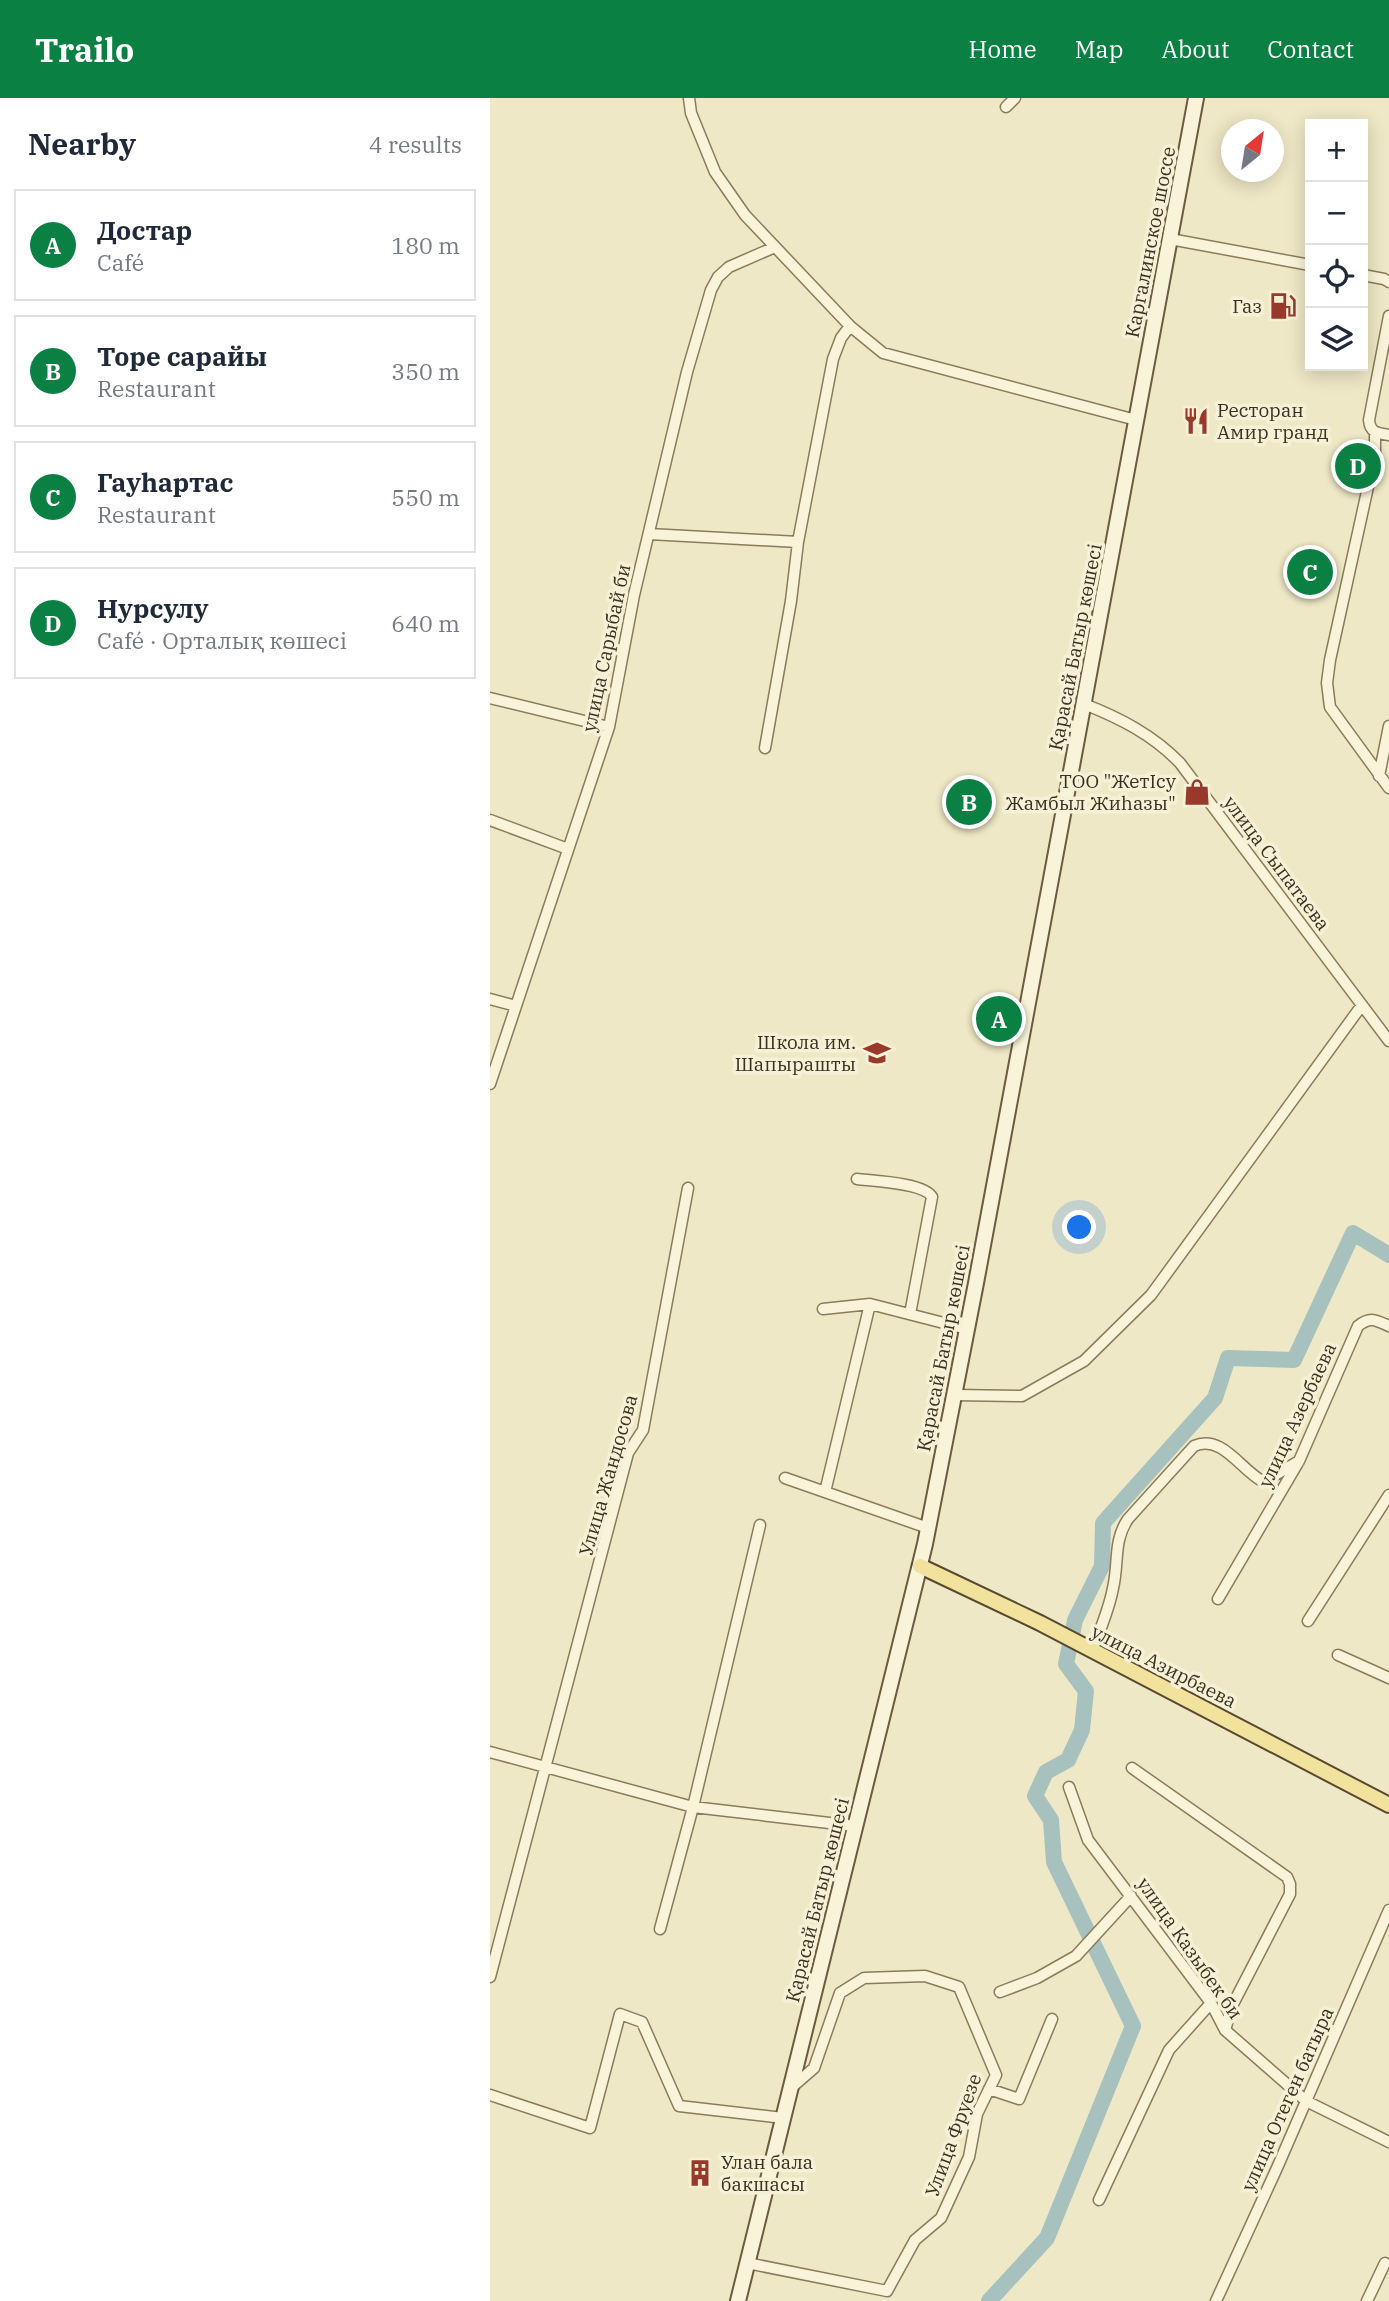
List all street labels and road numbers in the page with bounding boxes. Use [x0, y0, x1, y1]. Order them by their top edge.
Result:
street label: Каргалинское шоссе [1120, 144, 1180, 340]
street label: Қарасай Батыр көшесі [1043, 542, 1107, 752]
street label: улица Сарыбай би [576, 562, 636, 734]
street label: улица Сыпатаева [1218, 791, 1336, 935]
street label: Қарасай Батыр көшесі [911, 1243, 975, 1453]
street label: улица Азербаева [1253, 1339, 1341, 1491]
street label: Улица Жандосова [573, 1391, 643, 1559]
street label: улица Азирбаева [1087, 1619, 1241, 1713]
street label: Қарасай Батыр көшесі [780, 1795, 854, 2005]
street label: улица Казыбек би [1132, 1872, 1248, 2024]
street label: улица Отеген батыра [1236, 2003, 1338, 2195]
street label: Улица Фруезе [920, 2070, 986, 2200]

